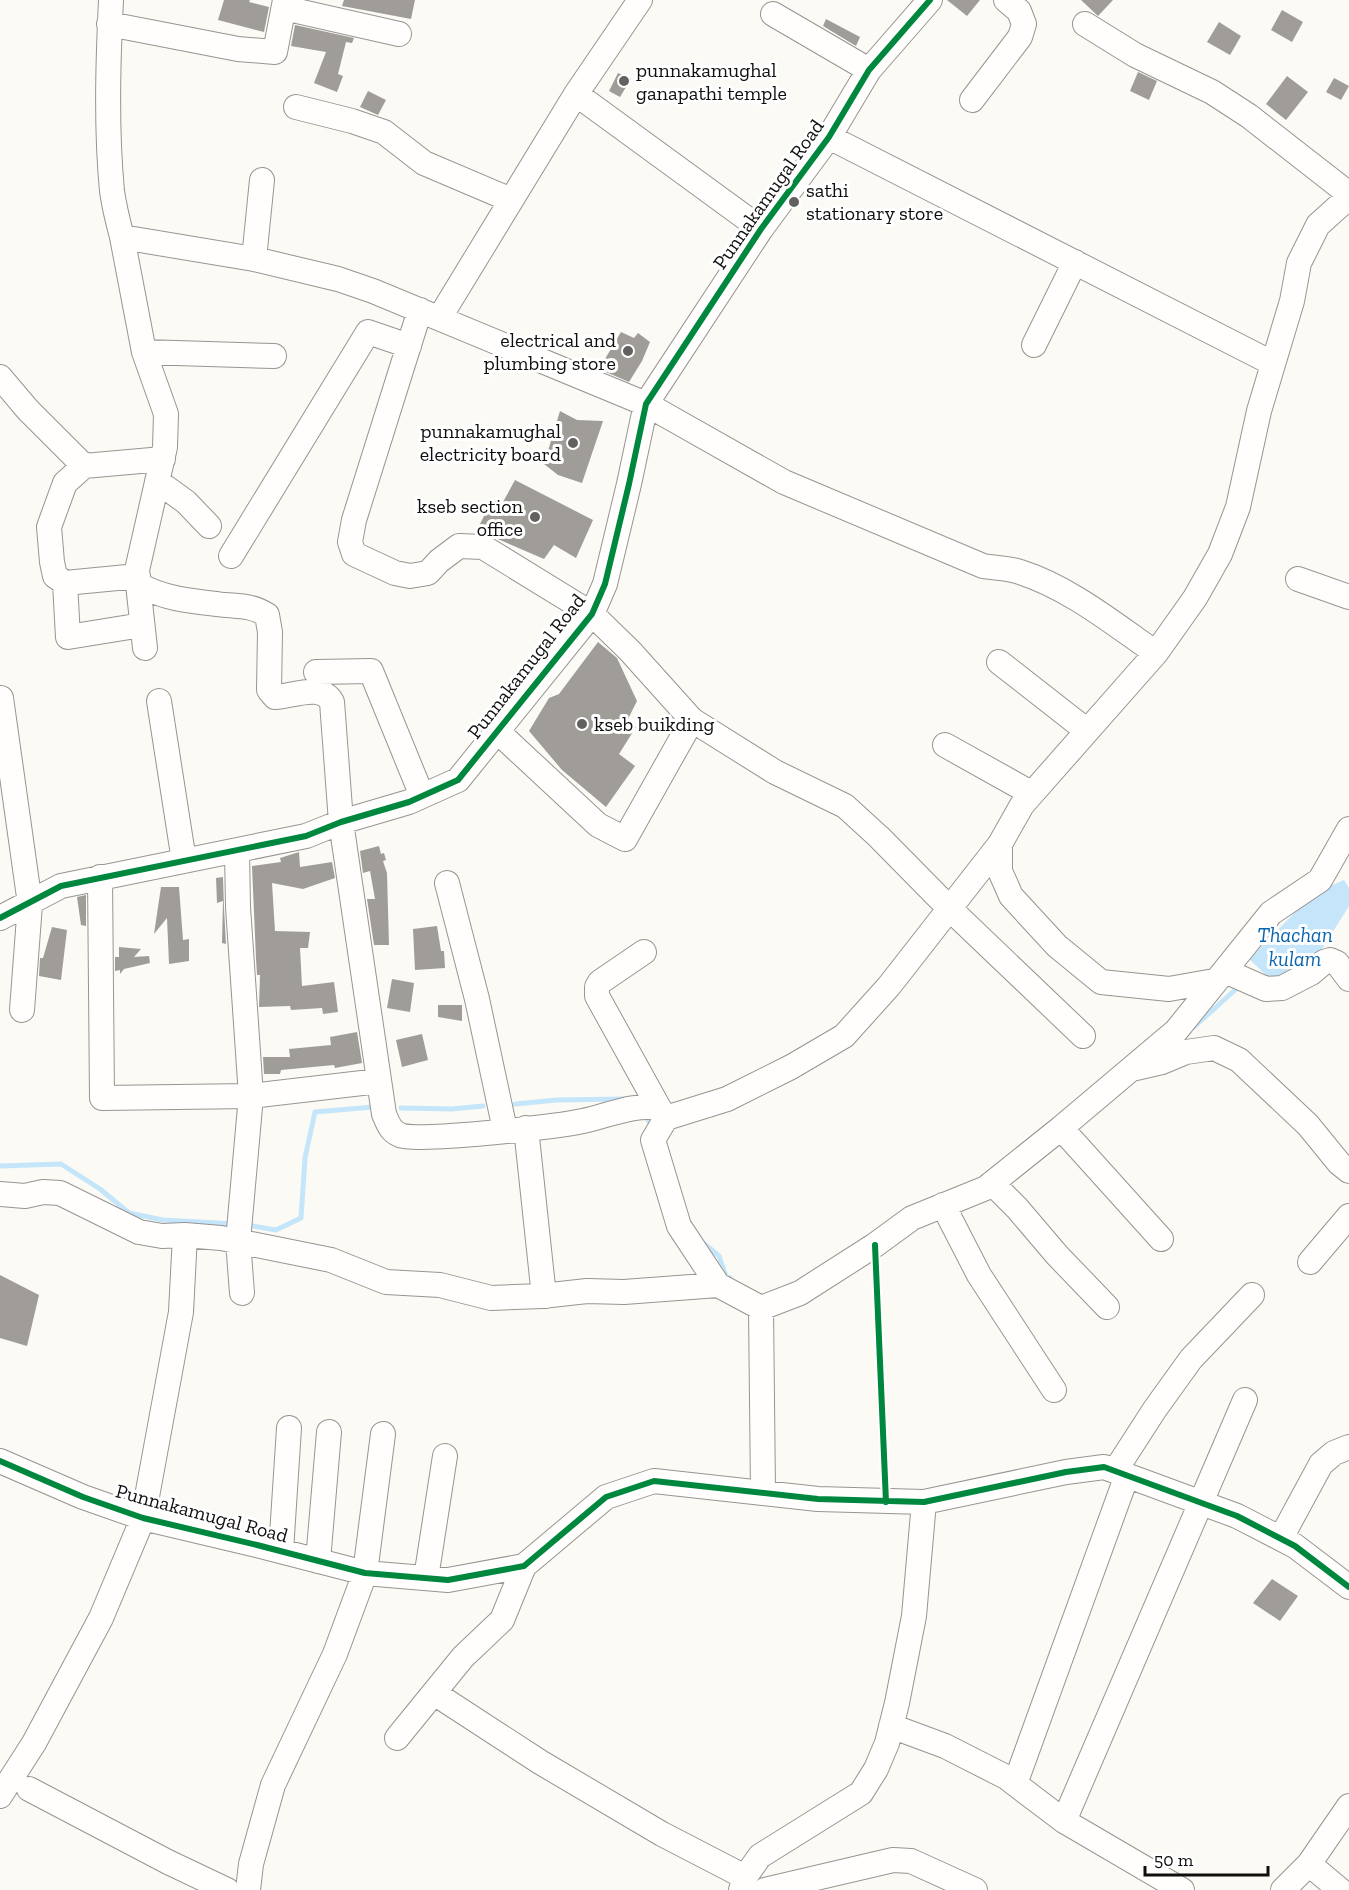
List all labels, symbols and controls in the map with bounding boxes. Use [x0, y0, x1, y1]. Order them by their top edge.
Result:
place label: punnakamughal ganapathi temple [636, 58, 787, 105]
marker: punnakamughal ganapathi temple [617, 74, 631, 88]
street label: Punnakamugal Road [707, 114, 829, 274]
place label: sathi stationary store [806, 178, 943, 225]
marker: sathi stationary store [787, 195, 801, 209]
place label: electrical and plumbing store [484, 328, 616, 375]
marker: electrical and plumbing store [621, 344, 635, 358]
place label: punnakamughal electricity board [420, 419, 561, 466]
marker: punnakamughal electricity board [566, 436, 580, 450]
place label: kseb section office [417, 494, 524, 541]
marker: kseb section office [528, 510, 542, 524]
street label: Punnakamugal Road [462, 589, 590, 743]
place label: kseb buikding [594, 712, 714, 736]
marker: kseb buikding [575, 717, 589, 731]
water label: Thachan kulam [1257, 922, 1333, 971]
street label: Punnakamugal Road [113, 1478, 291, 1548]
scale bar [1145, 1839, 1268, 1877]
text: 50 m [1154, 1849, 1194, 1871]

